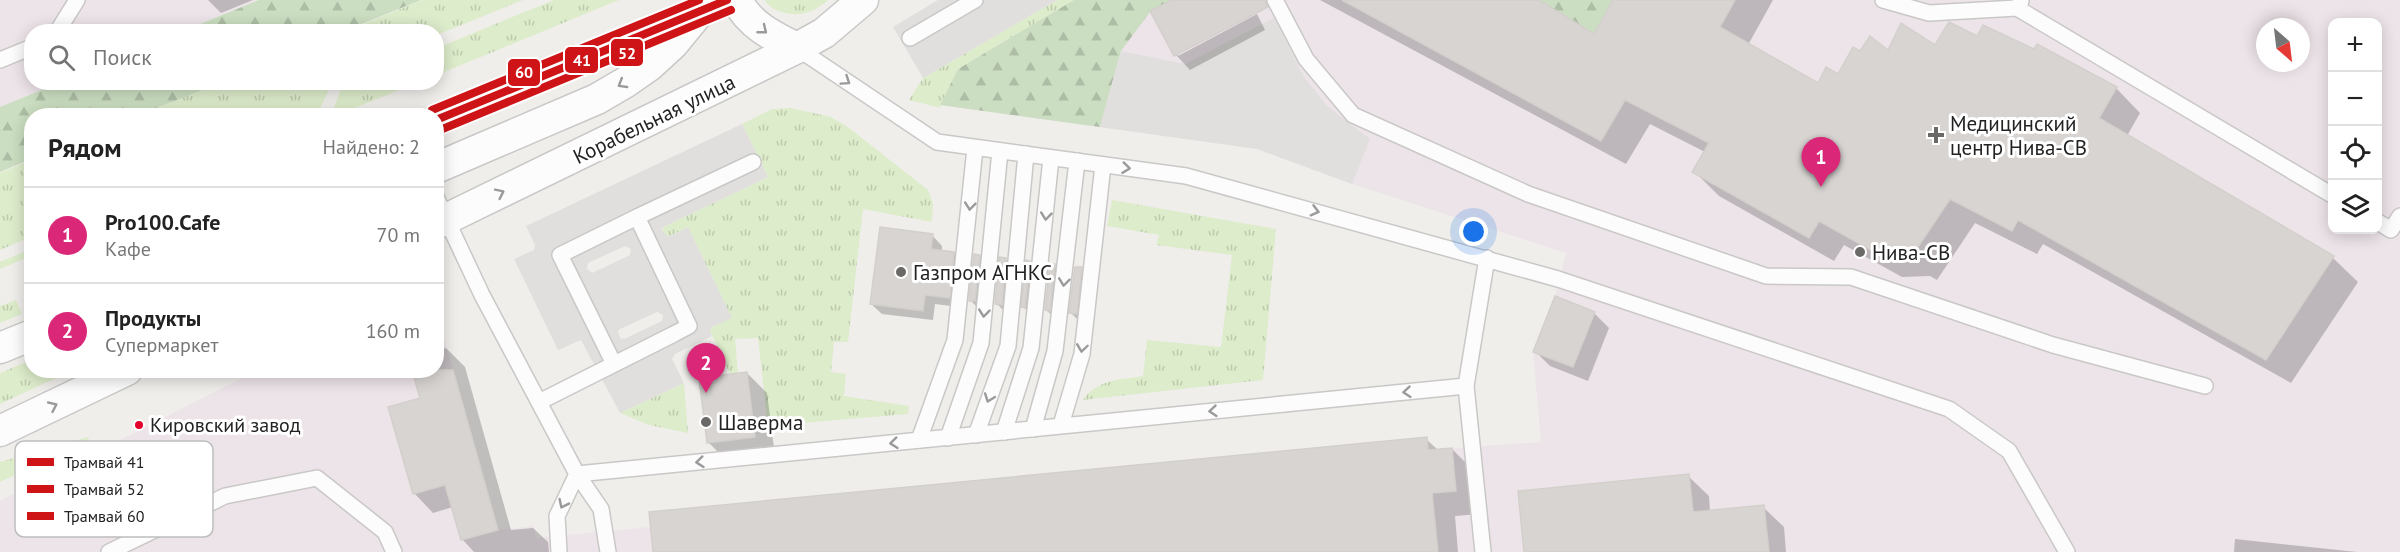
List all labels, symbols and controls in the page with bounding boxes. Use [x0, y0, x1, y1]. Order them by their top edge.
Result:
north arrow [2256, 18, 2310, 72]
map controls [2328, 18, 2382, 234]
button: + [2328, 18, 2382, 72]
one-way arrow [756, 22, 767, 33]
search box [24, 24, 444, 90]
line badge: 52 [610, 38, 644, 67]
icon: search [45, 41, 78, 74]
text: Поиск [93, 43, 152, 71]
text: 52 [618, 43, 636, 63]
line badge: 41 [564, 46, 599, 74]
text: 41 [573, 50, 591, 70]
line badge: 60 [507, 58, 541, 87]
text: 60 [515, 62, 533, 82]
street label: Корабельная улица [569, 68, 739, 170]
button: − [2328, 72, 2382, 126]
one-way arrow [839, 74, 850, 85]
one-way arrow [618, 76, 628, 88]
place label: Медицинский центр Нива-СВ [1950, 110, 2087, 161]
marker: Медицинский центр Нива-СВ [1927, 126, 1945, 144]
button: locate [2328, 126, 2382, 180]
text: Рядом [48, 131, 122, 164]
text: Найдено: 2 [323, 134, 420, 160]
pin: 1 [1802, 138, 1840, 187]
one-way arrow [1121, 161, 1130, 173]
button: layers [2328, 180, 2382, 234]
one-way arrow [493, 189, 504, 201]
one-way arrow [964, 202, 977, 211]
one-way arrow [1309, 204, 1320, 216]
text: Pro100.Cafe [105, 208, 220, 236]
one-way arrow [1040, 211, 1053, 221]
your location [1459, 217, 1488, 246]
text: 1 [62, 222, 73, 248]
text: 70 m [377, 222, 420, 248]
text: Кафе [105, 236, 151, 262]
place label: Нива-СВ [1872, 239, 1950, 266]
marker: Нива-СВ [1853, 245, 1867, 259]
place label: Газпром АГНКС [913, 259, 1052, 286]
marker: Газпром АГНКС [894, 265, 908, 279]
one-way arrow [1058, 277, 1070, 287]
text: Продукты [105, 304, 201, 332]
one-way arrow [978, 309, 991, 318]
text: 2 [62, 318, 73, 344]
text: 160 m [366, 318, 420, 344]
text: Супермаркет [105, 332, 218, 358]
one-way arrow [1077, 343, 1089, 353]
pin: 2 [686, 344, 726, 393]
one-way arrow [1403, 385, 1412, 398]
one-way arrow [984, 392, 997, 403]
one-way arrow [46, 401, 57, 413]
one-way arrow [1209, 404, 1218, 417]
place label: Шаверма [718, 409, 803, 436]
place label: Кировский завод [150, 412, 301, 438]
marker: Шаверма [699, 415, 713, 429]
marker: Кировский завод [133, 419, 145, 431]
one-way arrow [889, 436, 898, 449]
legend [15, 441, 213, 537]
text: Трамвай 41 [64, 452, 144, 472]
one-way arrow [695, 455, 704, 468]
text: Трамвай 52 [64, 479, 144, 499]
one-way arrow [559, 497, 570, 508]
text: Трамвай 60 [64, 506, 145, 526]

